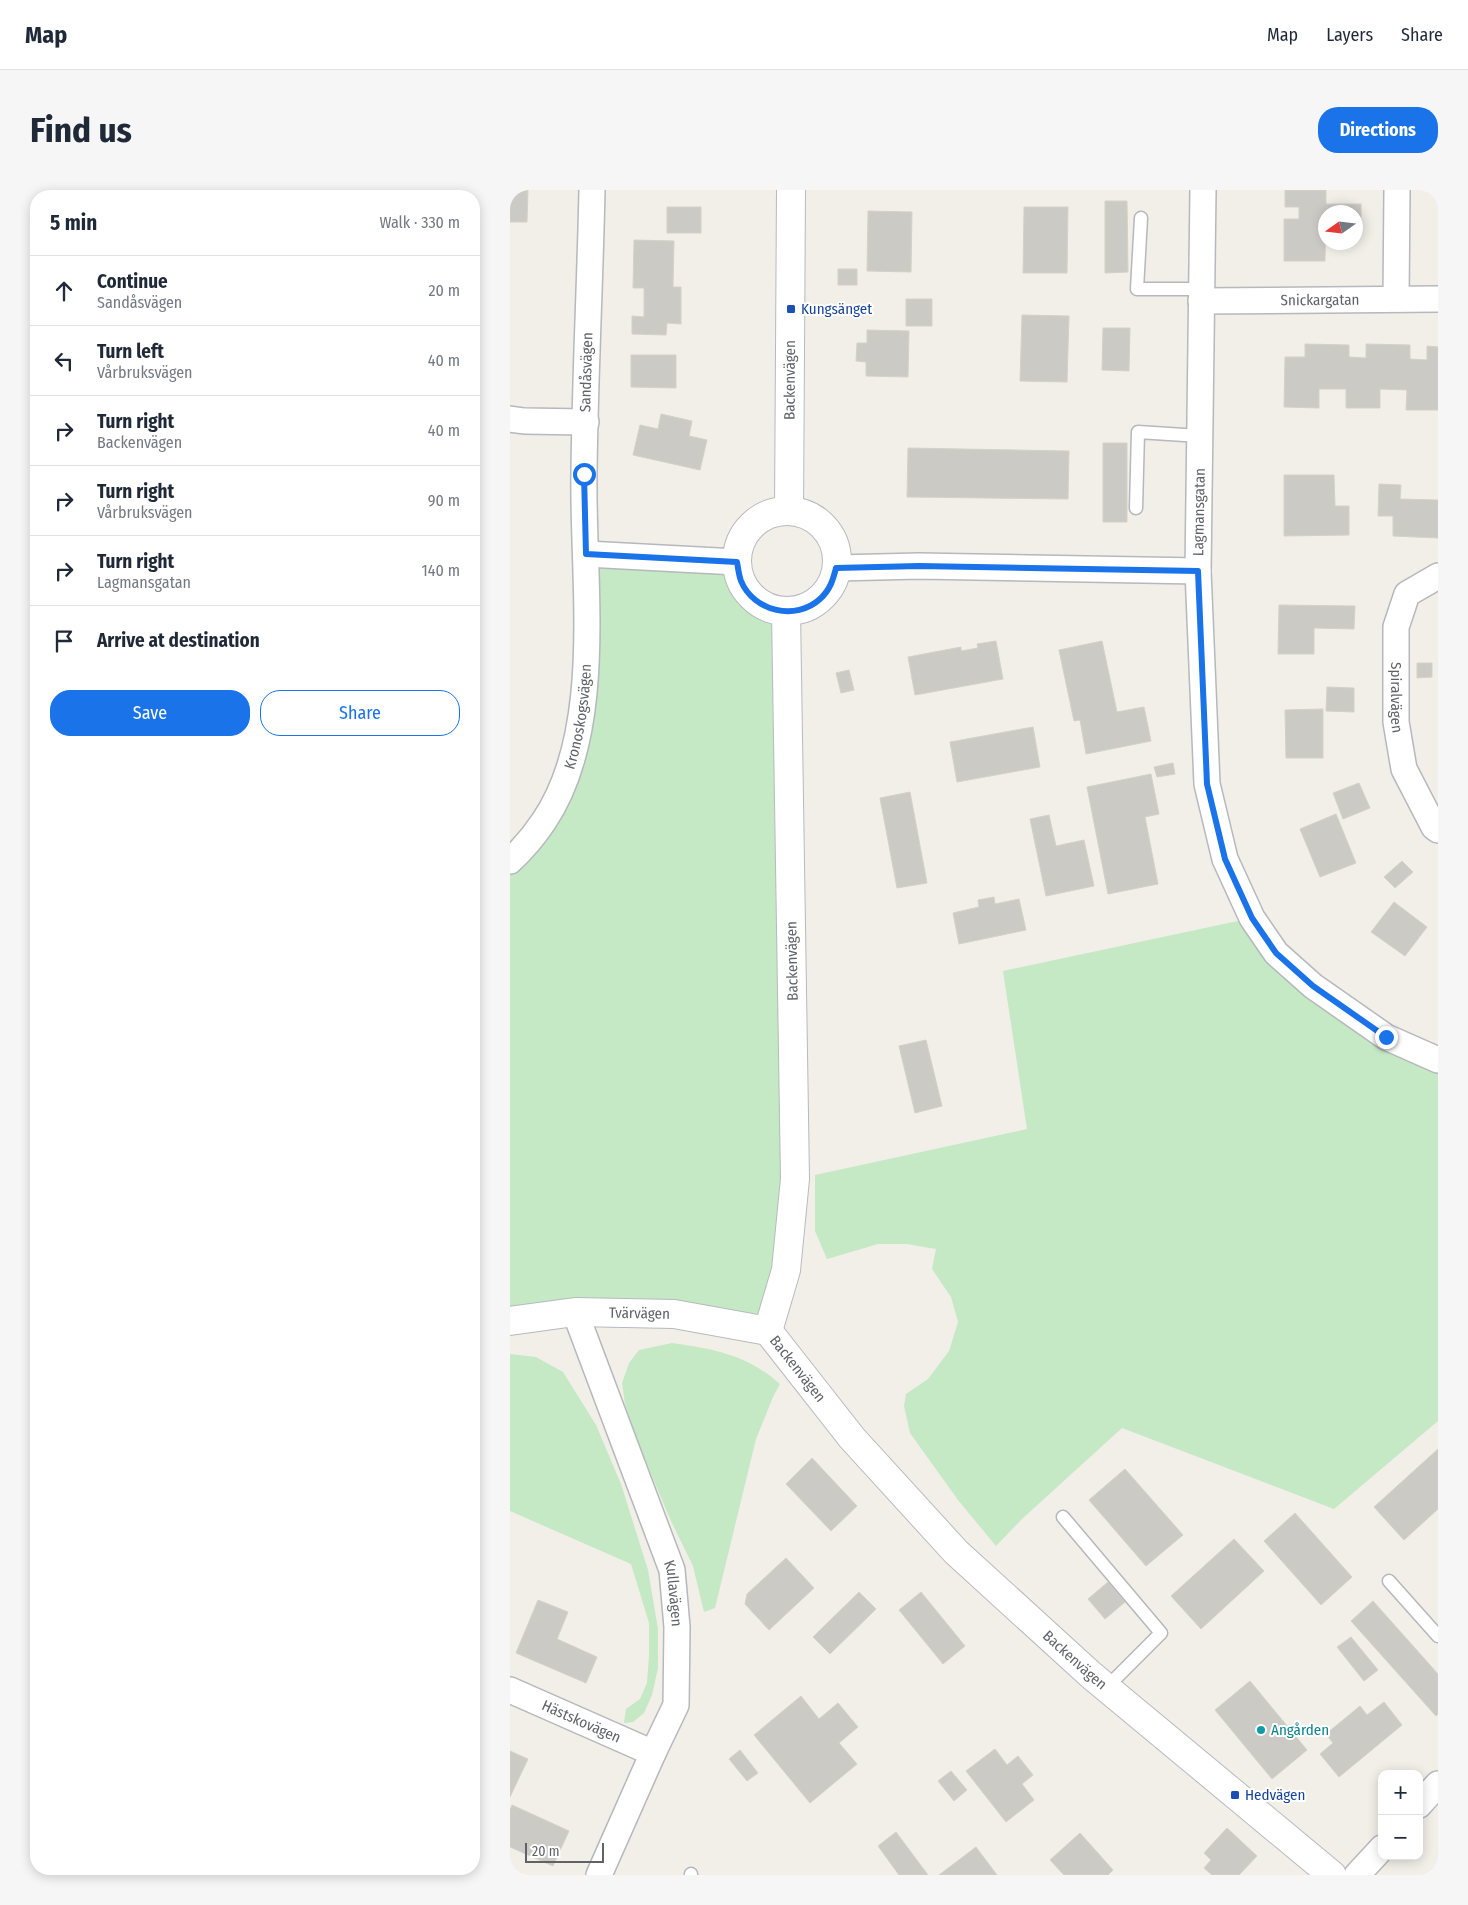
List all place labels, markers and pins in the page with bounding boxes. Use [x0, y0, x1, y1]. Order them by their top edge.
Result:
place label: Kungsänget [801, 300, 872, 318]
marker: Kungsänget [785, 303, 797, 315]
place label: Angården [1271, 1721, 1329, 1739]
marker: Angården [1255, 1724, 1267, 1736]
place label: Hedvägen [1245, 1786, 1305, 1804]
marker: Hedvägen [1229, 1789, 1241, 1801]

